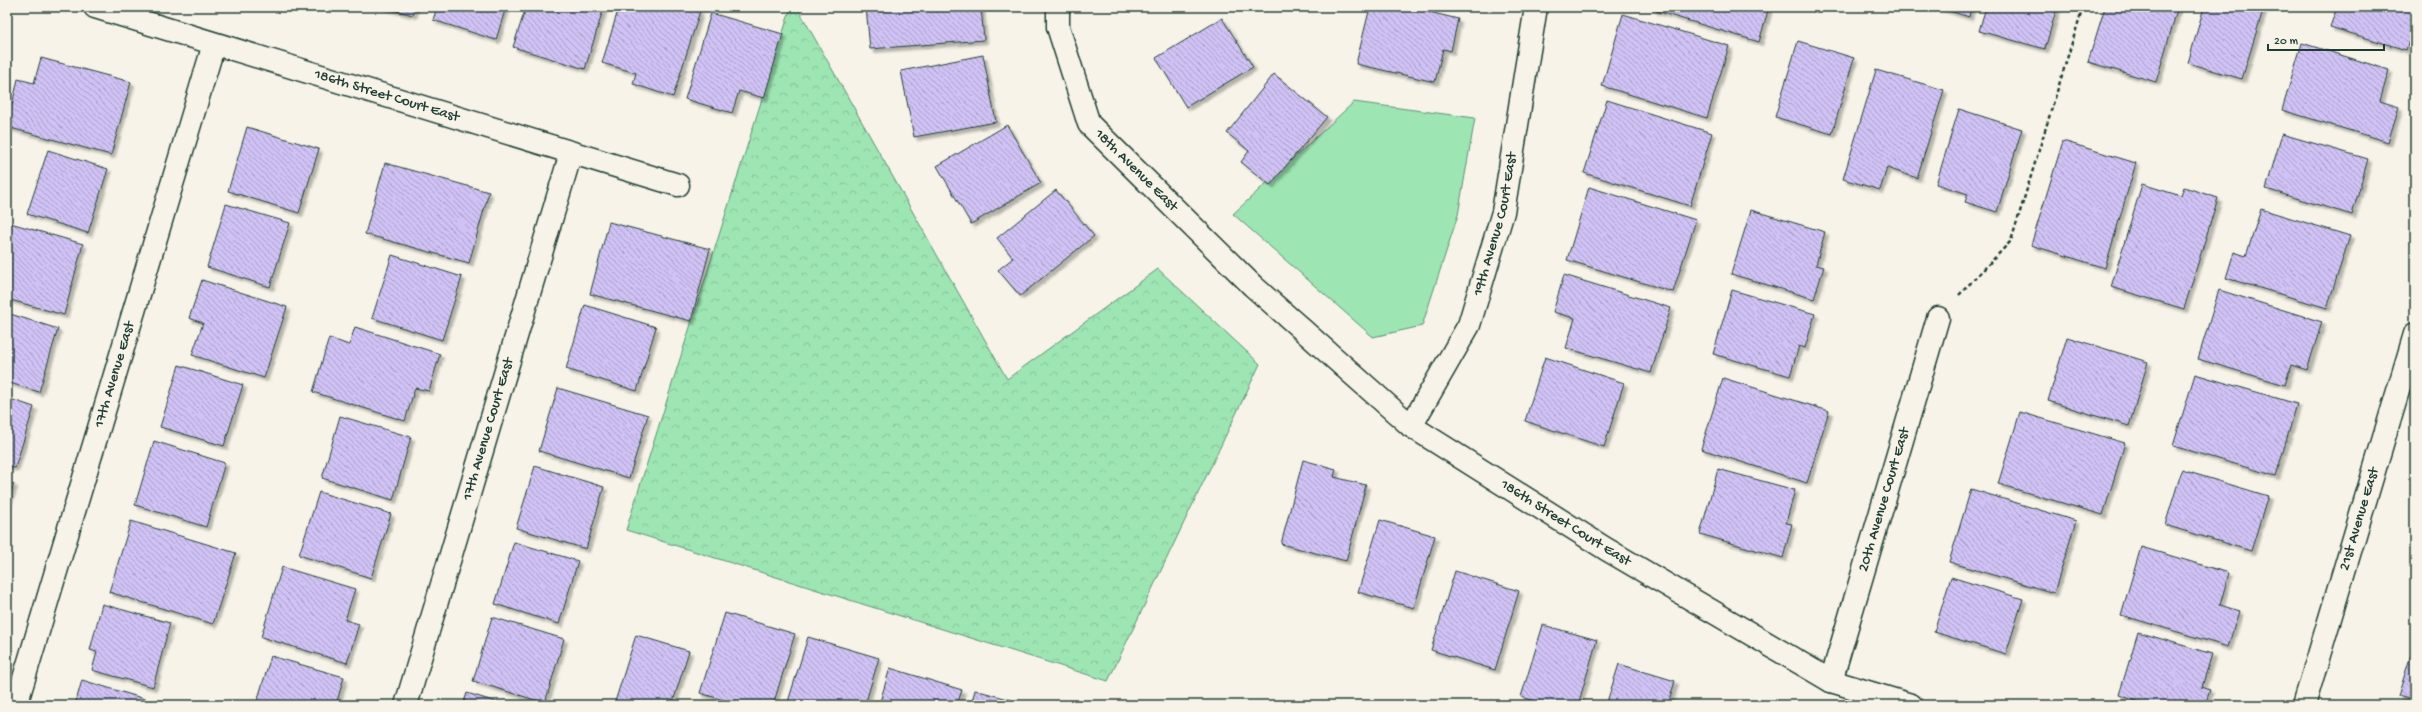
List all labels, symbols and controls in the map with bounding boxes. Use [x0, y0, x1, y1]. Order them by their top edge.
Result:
scale bar [2268, 26, 2384, 52]
text: 20 m [2274, 35, 2299, 49]
street label: 186th Street Court East [311, 65, 463, 127]
street label: 18th Avenue East [1090, 125, 1183, 217]
street label: 19th Avenue Court East [1469, 149, 1522, 299]
street label: 17th Avenue East [90, 318, 140, 431]
street label: 17th Avenue Court East [458, 354, 519, 503]
street label: 20th Avenue Court East [1855, 424, 1915, 574]
street label: 21st Avenue East [2336, 464, 2384, 573]
street label: 186th Street Court East [1496, 475, 1636, 572]

